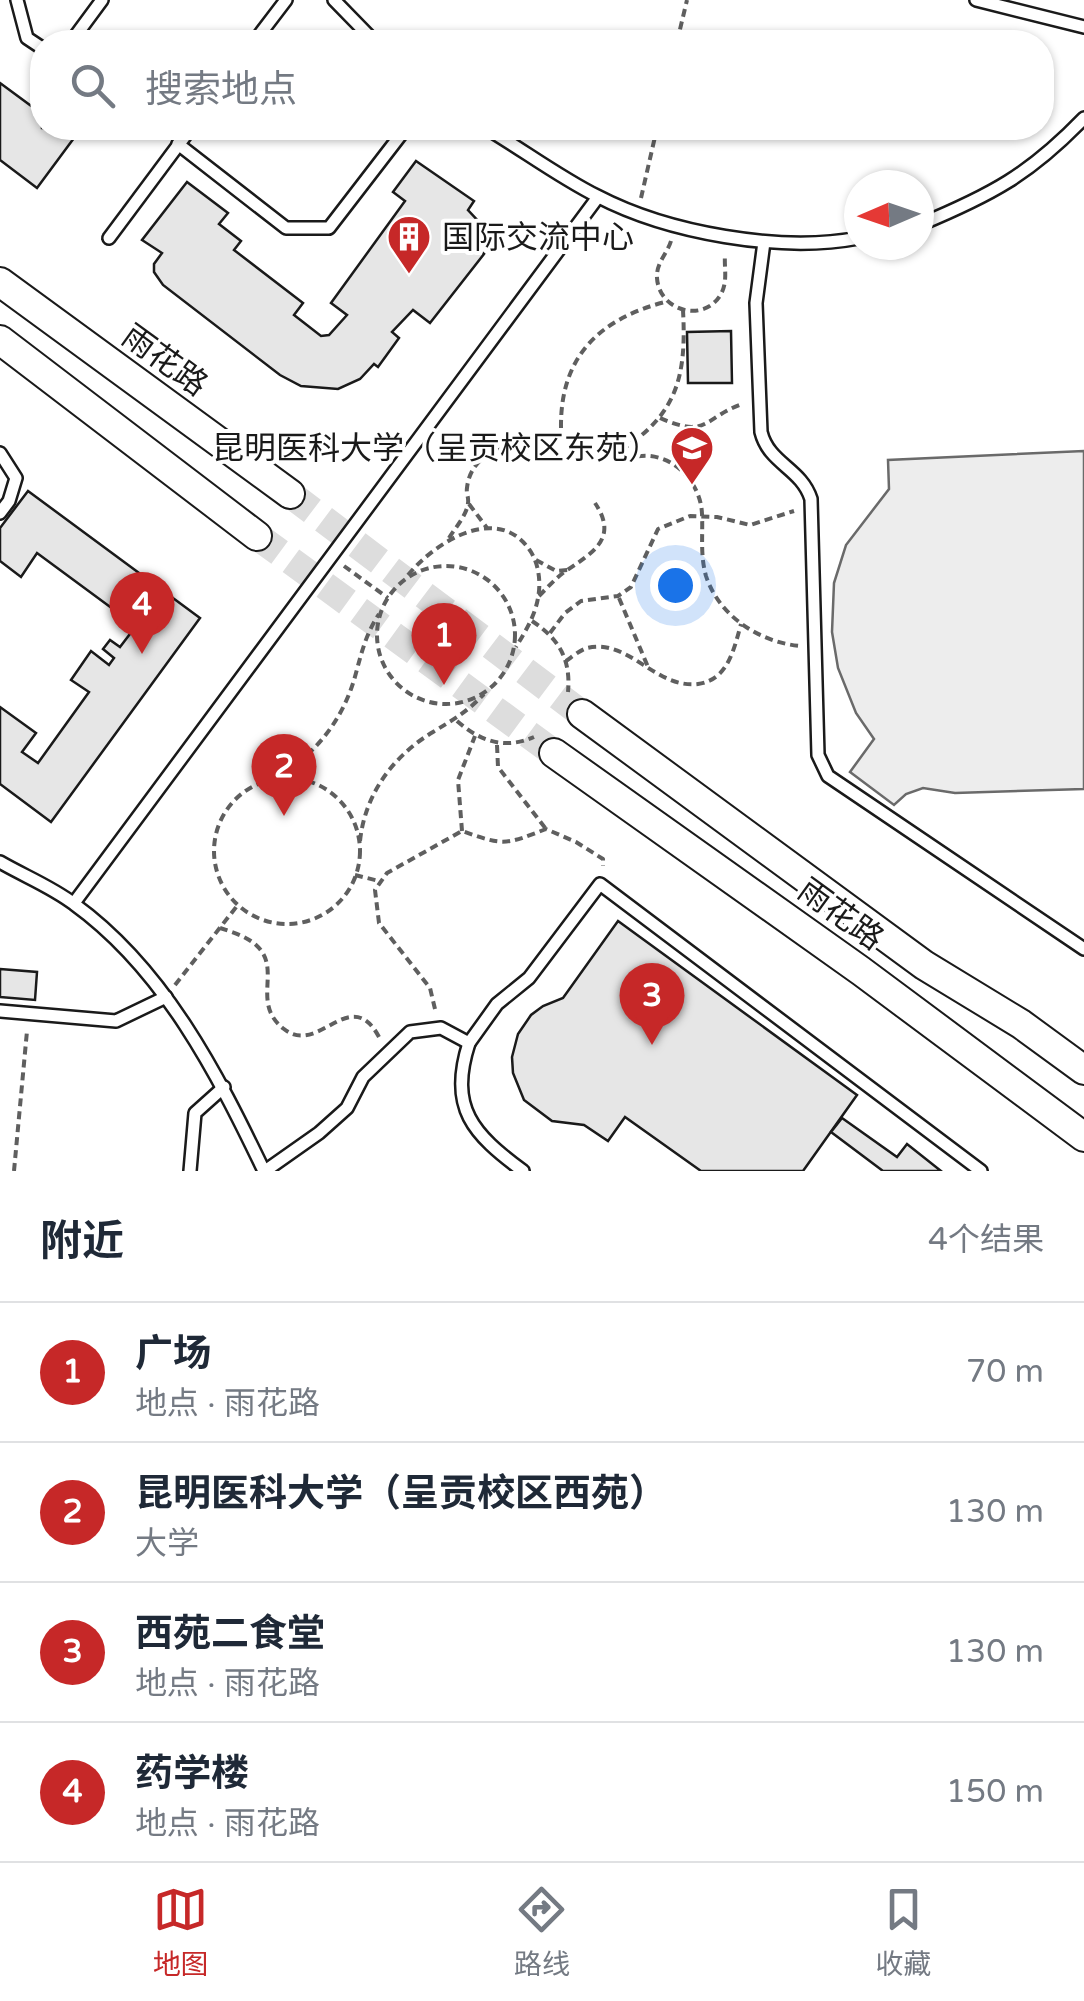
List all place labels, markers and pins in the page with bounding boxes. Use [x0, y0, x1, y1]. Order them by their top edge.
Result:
building icon: 国际交流中心 [386, 214, 432, 275]
place label: 国际交流中心 [442, 219, 634, 257]
school or university icon: 昆明医科大学（呈贡校区东苑） [669, 425, 715, 486]
place label: 昆明医科大学（呈贡校区东苑） [212, 430, 660, 468]
pin: 4 [110, 572, 174, 654]
pin: 1 [412, 602, 476, 685]
pin: 2 [252, 734, 316, 816]
pin: 3 [620, 962, 684, 1045]

